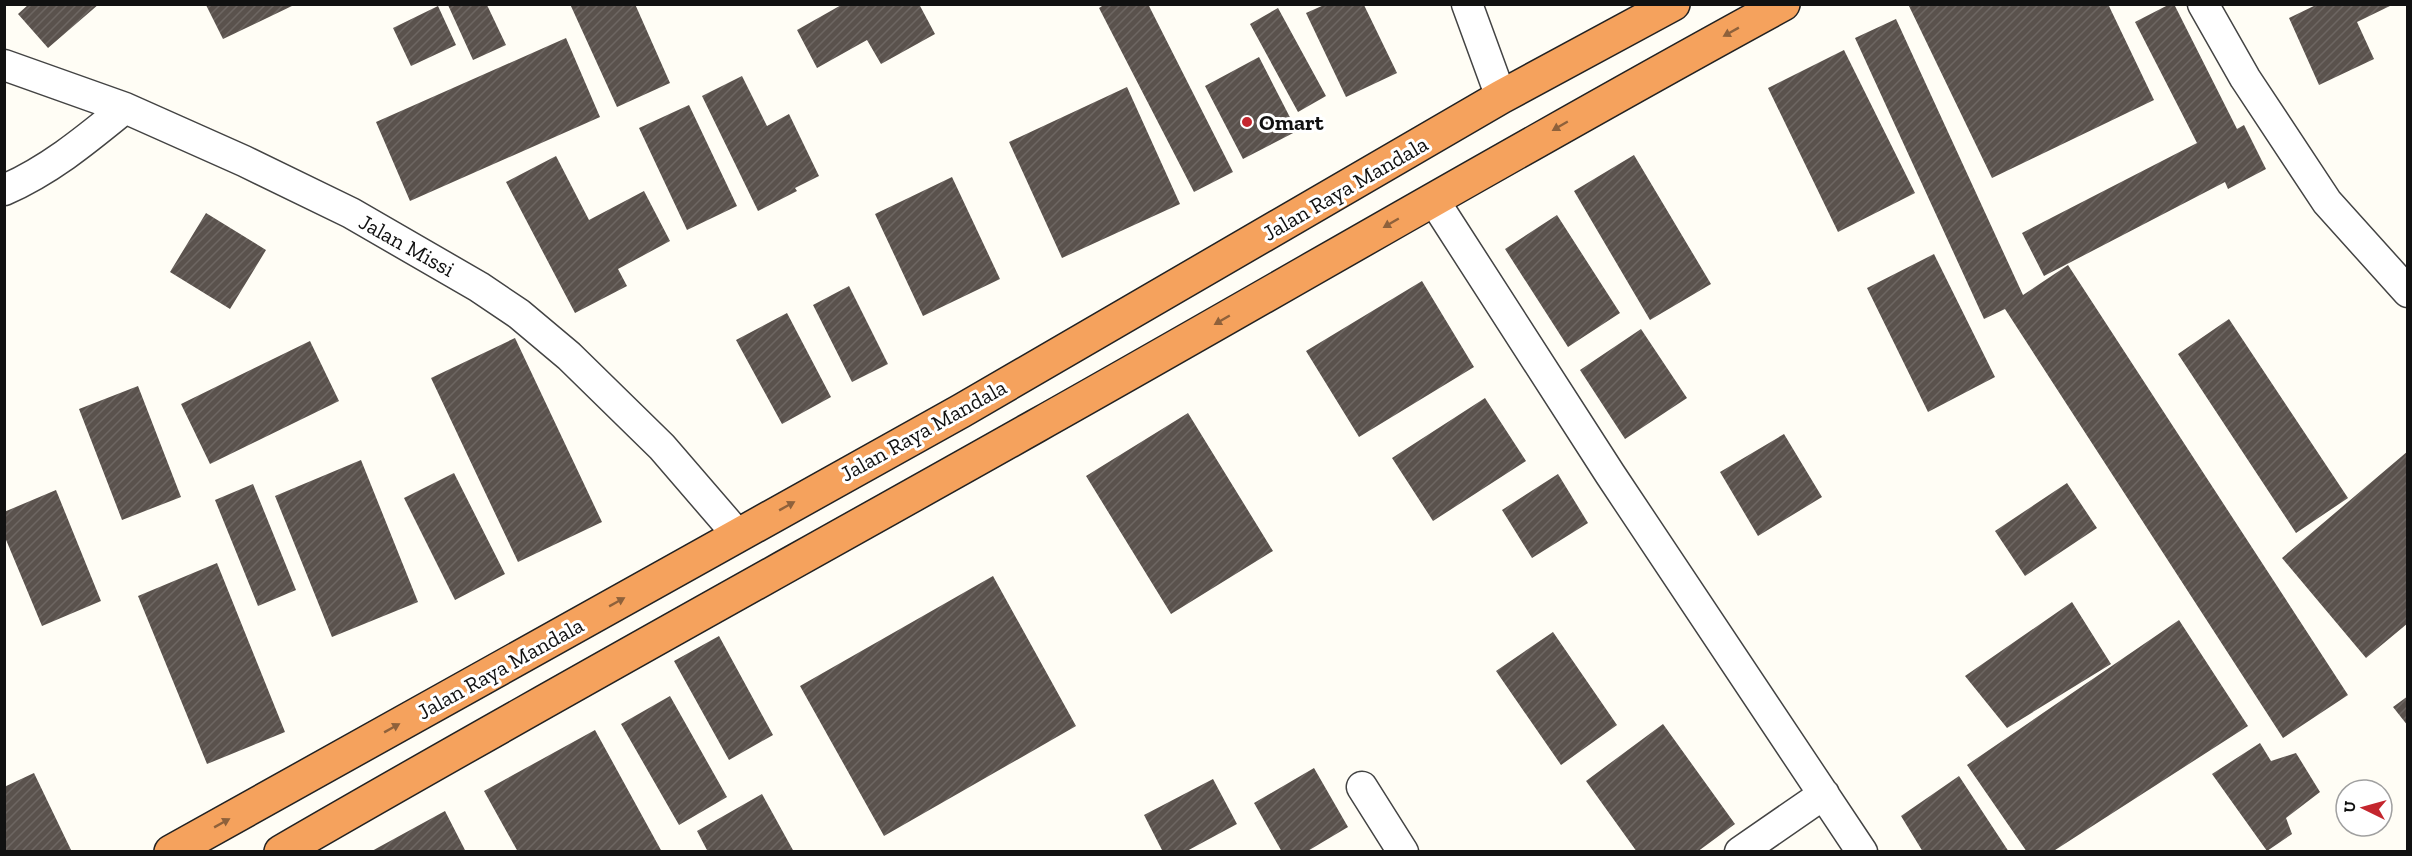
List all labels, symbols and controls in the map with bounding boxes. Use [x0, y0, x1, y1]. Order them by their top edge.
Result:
one-way arrow [1722, 27, 1739, 37]
place label: Omart [1259, 109, 1324, 136]
marker: Omart [1240, 115, 1254, 129]
one-way arrow [1552, 121, 1568, 132]
street label: Jalan Raya Mandala [1258, 130, 1433, 247]
street label: Jalan Missi [354, 208, 459, 283]
one-way arrow [1382, 218, 1399, 228]
one-way arrow [1213, 315, 1230, 325]
street label: Jalan Raya Mandala [835, 373, 1012, 487]
one-way arrow [779, 501, 796, 511]
one-way arrow [609, 597, 626, 607]
street label: Jalan Raya Mandala [412, 611, 589, 725]
one-way arrow [384, 723, 401, 733]
north arrow [2334, 778, 2394, 838]
text: U [2340, 800, 2360, 813]
one-way arrow [214, 818, 231, 828]

